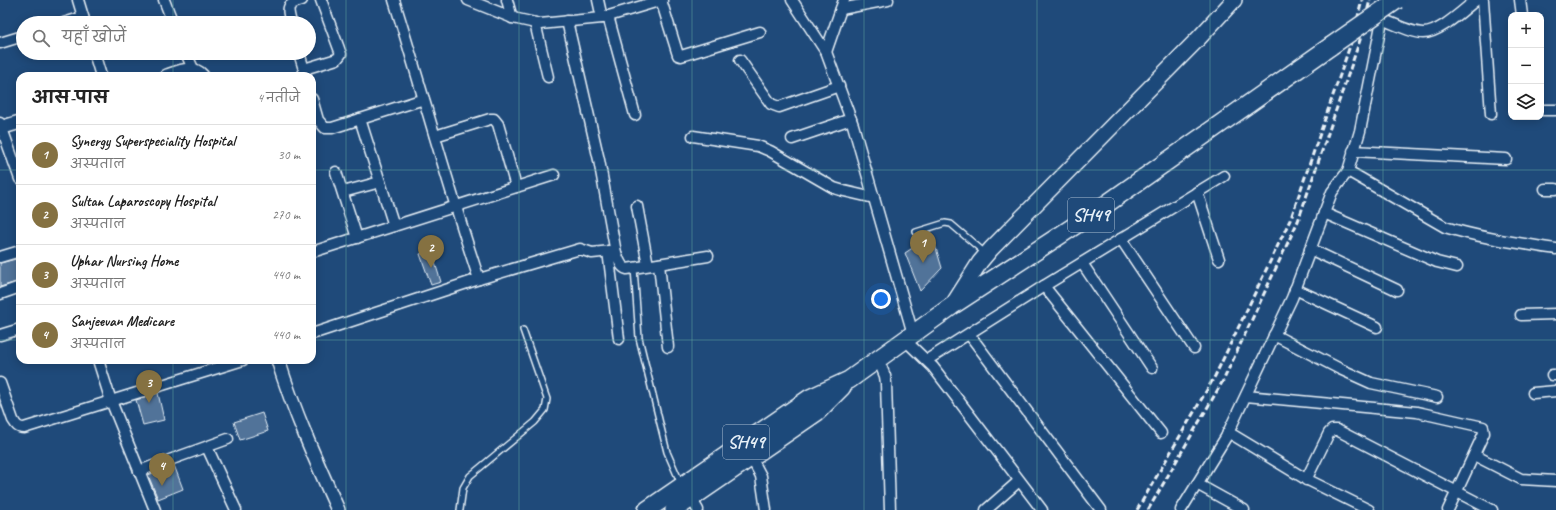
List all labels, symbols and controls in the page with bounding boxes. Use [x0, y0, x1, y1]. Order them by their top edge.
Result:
map controls [1508, 12, 1544, 120]
button: + [1508, 12, 1544, 48]
search box [16, 16, 316, 60]
icon: search [30, 27, 52, 49]
text: यहाँ खोजें [62, 28, 126, 47]
button: − [1508, 48, 1544, 84]
button: layers [1508, 84, 1544, 120]
text: आस-पास [32, 87, 108, 108]
text: 4 नतीजे [257, 90, 300, 106]
text: Synergy Superspeciality Hospital [70, 132, 235, 151]
text: 1 [42, 147, 48, 163]
text: 30 m [278, 147, 300, 163]
text: अस्पताल [70, 156, 125, 172]
text: Sultan Laparoscopy Hospital [70, 192, 215, 211]
road number: SH49 [1068, 198, 1114, 232]
text: 2 [42, 207, 48, 223]
text: 270 m [272, 207, 300, 223]
text: अस्पताल [70, 216, 125, 232]
pin: 1 [910, 230, 936, 263]
pin: 2 [418, 235, 444, 268]
text: Uphar Nursing Home [70, 252, 178, 271]
text: 3 [42, 267, 48, 283]
text: 440 m [272, 267, 300, 283]
text: अस्पताल [70, 276, 125, 292]
your location [871, 289, 891, 309]
text: Sanjeevan Medicare [70, 312, 174, 331]
text: 4 [42, 327, 48, 343]
text: 440 m [272, 327, 300, 343]
text: अस्पताल [70, 336, 125, 352]
pin: 3 [136, 370, 162, 403]
road number: SH49 [723, 425, 769, 459]
pin: 4 [149, 453, 175, 486]

